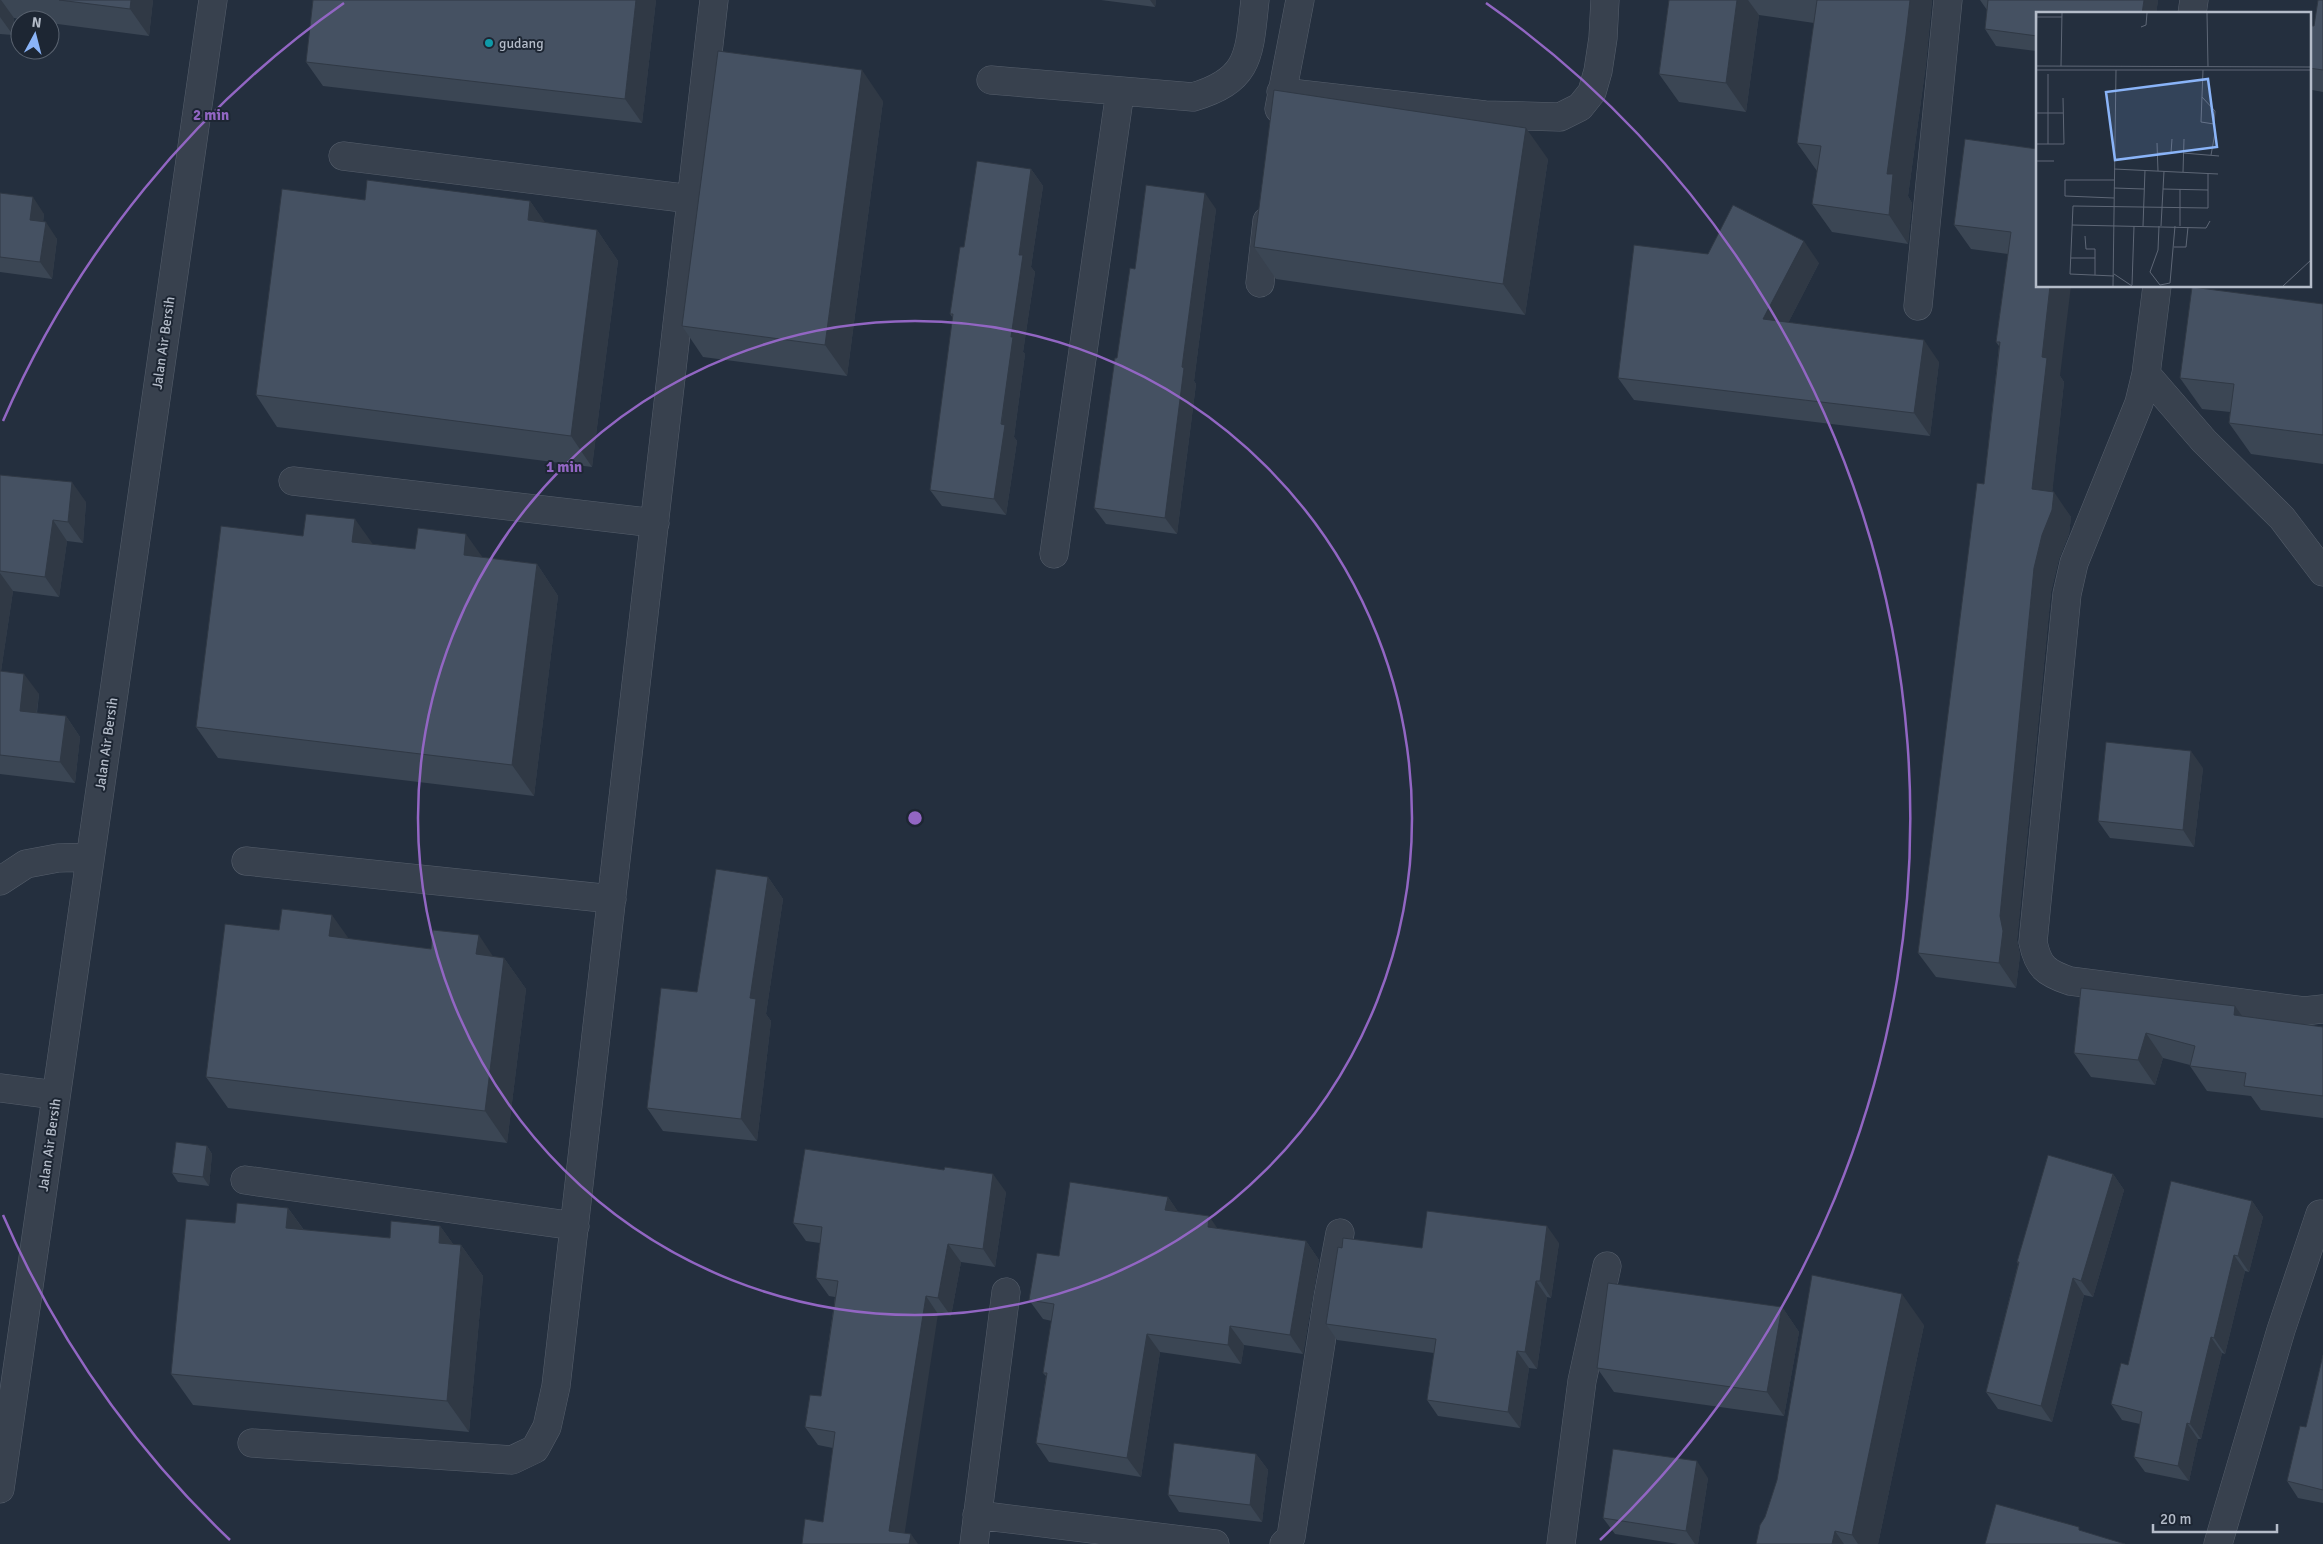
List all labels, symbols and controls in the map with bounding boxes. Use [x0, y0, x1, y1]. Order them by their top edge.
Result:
north arrow [10, 10, 60, 60]
inset map [2036, 12, 2310, 288]
text: N [31, 14, 42, 32]
place label: gudang [499, 35, 544, 52]
marker: gudang [483, 37, 495, 49]
text: 2 min [193, 106, 229, 124]
street label: Jalan Air Bersih [149, 295, 178, 391]
text: 1 min [546, 458, 582, 476]
street label: Jalan Air Bersih [92, 696, 121, 792]
centre of rings [906, 809, 924, 827]
street label: Jalan Air Bersih [35, 1097, 64, 1193]
scale bar [2153, 1502, 2277, 1534]
text: 20 m [2160, 1510, 2191, 1528]

